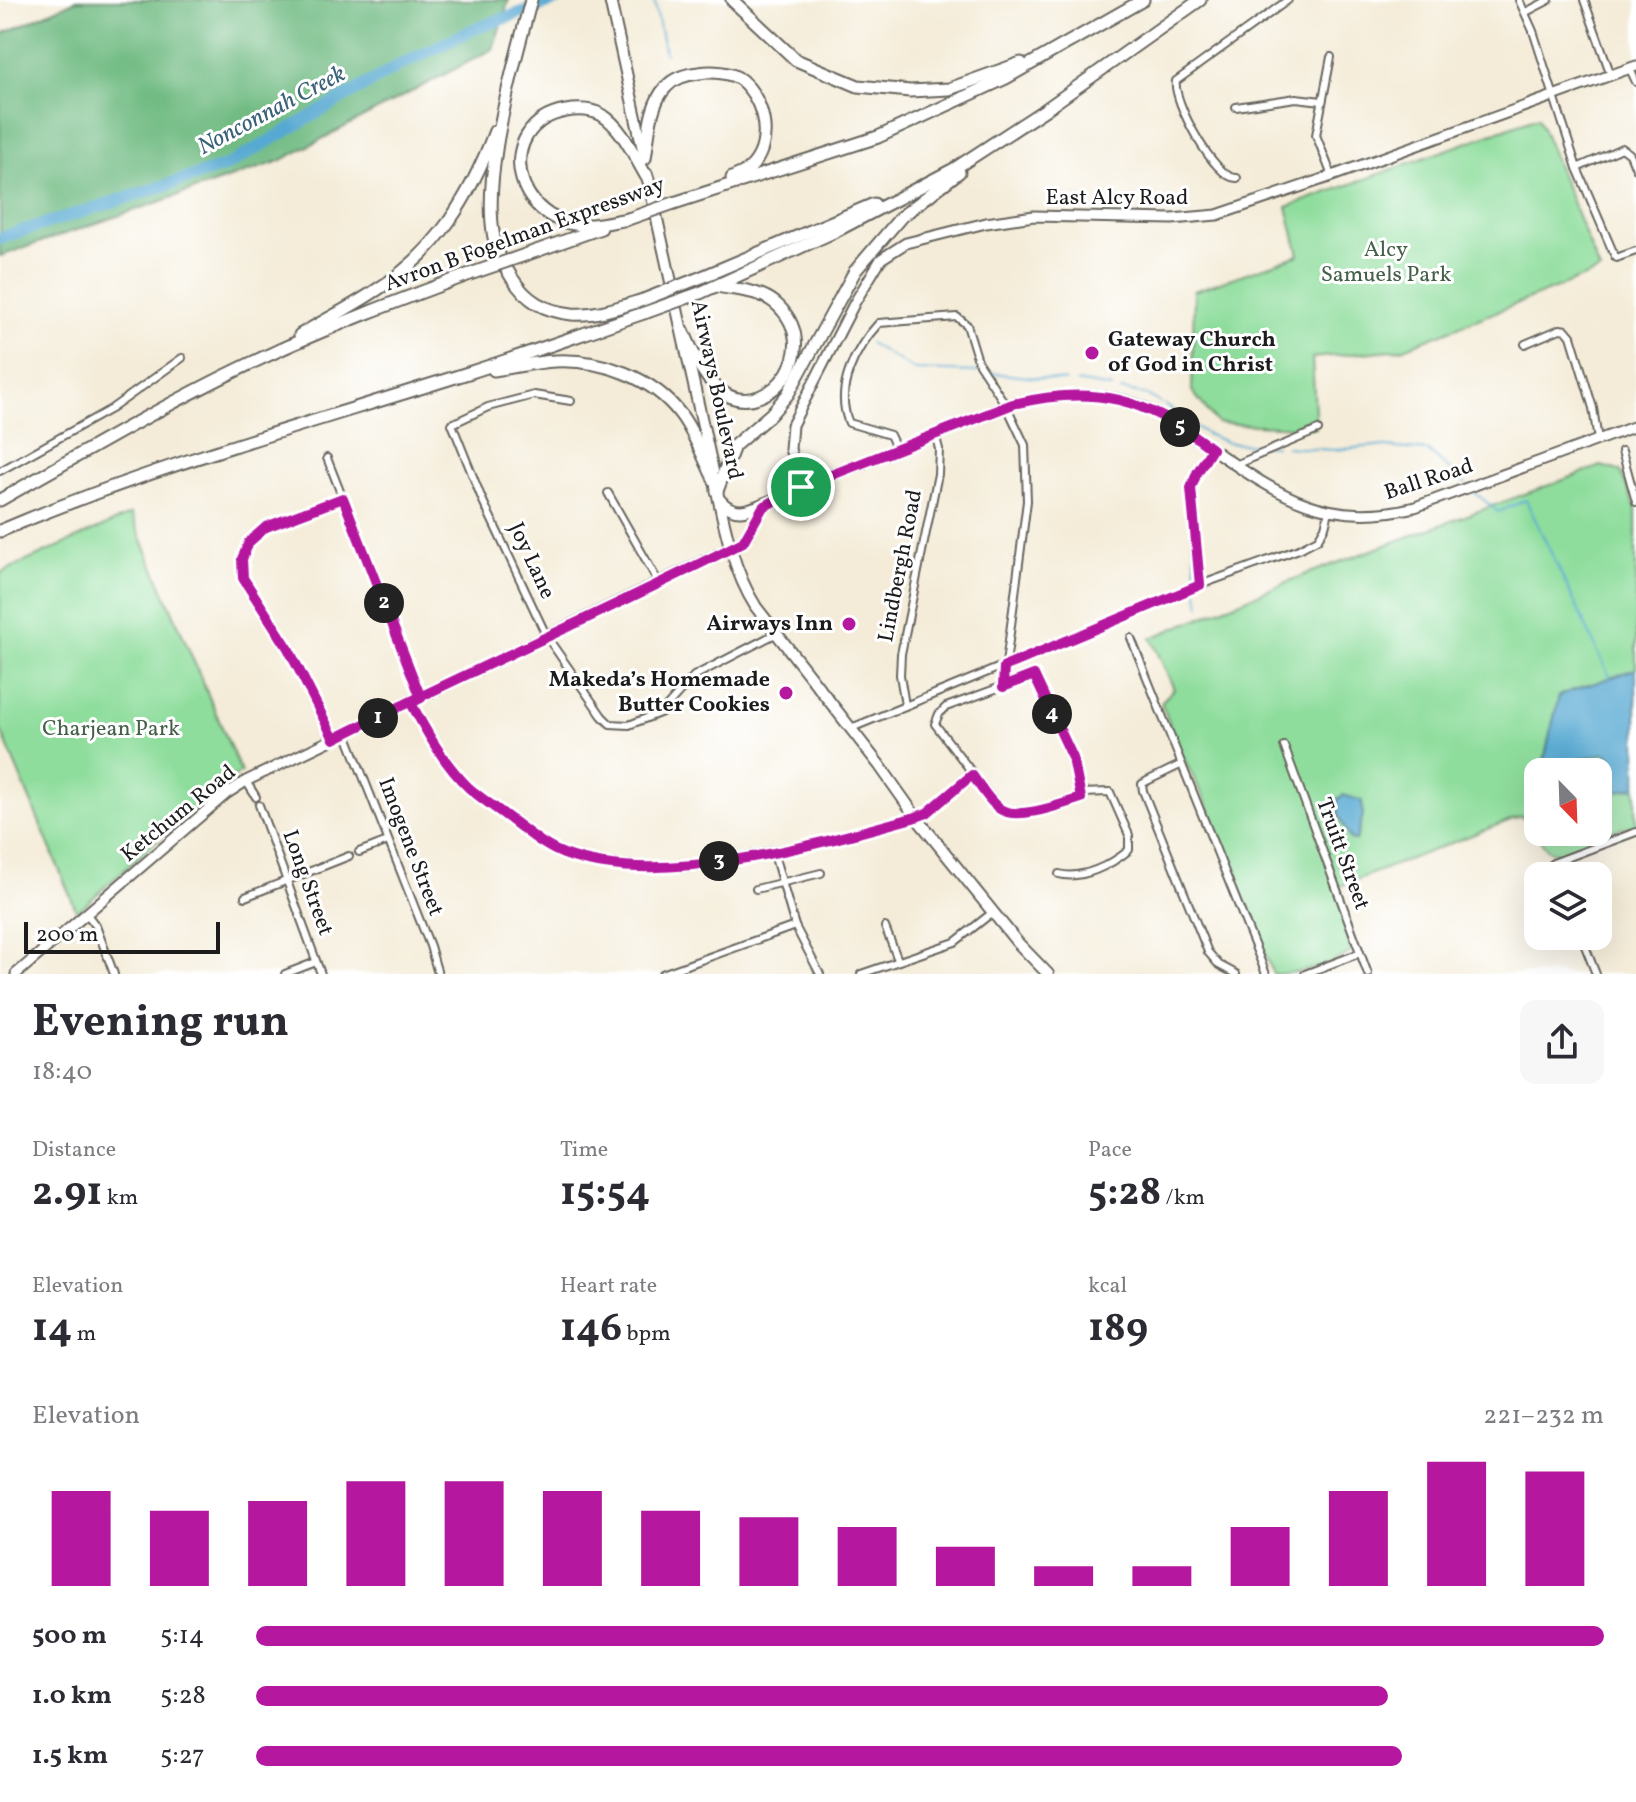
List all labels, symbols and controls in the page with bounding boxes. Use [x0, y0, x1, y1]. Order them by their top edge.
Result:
water label: Nonconnah Creek [192, 58, 352, 164]
street label: Avron B Fogelman Expressway [381, 170, 669, 300]
street label: East Alcy Road [1046, 183, 1188, 214]
park label: Alcy Samuels Park [1321, 235, 1451, 291]
street label: Airways Boulevard [682, 297, 750, 483]
place label: Gateway Church of God in Christ [1108, 325, 1276, 381]
marker: Gateway Church of God in Christ [1083, 344, 1101, 362]
pin: 5 [1160, 407, 1200, 447]
text: 5 [1175, 411, 1185, 442]
street label: Ball Road [1381, 451, 1477, 509]
pin [767, 453, 835, 521]
icon: arrive [779, 465, 823, 509]
street label: Lindbergh Road [871, 487, 931, 645]
street label: Joy Lane [500, 518, 562, 604]
pin: 2 [364, 583, 404, 623]
text: 2 [378, 587, 390, 618]
place label: Airways Inn [707, 609, 833, 640]
marker: Airways Inn [840, 615, 858, 633]
place label: Makeda’s Homemade Butter Cookies [549, 665, 770, 721]
marker: Makeda’s Homemade Butter Cookies [777, 684, 795, 702]
pin: 4 [1032, 694, 1072, 734]
pin: 1 [358, 698, 398, 738]
text: 4 [1045, 698, 1059, 729]
text: 1 [374, 702, 382, 733]
park label: Charjean Park [42, 714, 180, 745]
street label: Ketchum Road [115, 758, 243, 870]
north arrow [1524, 758, 1612, 846]
map controls [1524, 758, 1612, 950]
street label: Imogene Street [369, 773, 451, 921]
street label: Truitt Street [1307, 793, 1377, 915]
street label: Long Street [274, 826, 341, 940]
pin: 3 [699, 841, 739, 881]
text: 3 [713, 845, 725, 876]
button: layers [1524, 862, 1612, 950]
scale bar [24, 918, 220, 954]
text: 200 m [36, 920, 98, 951]
text: Evening run [32, 993, 289, 1054]
button: share [1520, 1000, 1604, 1084]
text: 18:40 [32, 1054, 92, 1090]
text: Distance [32, 1135, 116, 1166]
text: Time [560, 1135, 608, 1166]
text: Pace [1088, 1135, 1132, 1166]
text: 2.91 [32, 1166, 102, 1222]
text: 15:54 [560, 1166, 650, 1222]
text: 5:28 [1088, 1166, 1161, 1222]
text: km [102, 1183, 138, 1214]
text: /km [1161, 1183, 1205, 1214]
text: Elevation [32, 1271, 123, 1302]
text: Heart rate [560, 1271, 657, 1302]
text: kcal [1088, 1271, 1127, 1302]
text: 14 [32, 1302, 72, 1358]
text: 146 [560, 1302, 622, 1358]
text: 189 [1088, 1302, 1148, 1358]
text: m [72, 1319, 96, 1350]
text: bpm [622, 1319, 671, 1350]
text: Elevation [32, 1398, 140, 1434]
text: 221–232 m [1483, 1398, 1604, 1434]
text: 500 m [32, 1618, 107, 1654]
text: 5:14 [160, 1618, 204, 1654]
text: 1.0 km [32, 1678, 112, 1714]
text: 5:28 [160, 1678, 206, 1714]
text: 1.5 km [32, 1738, 108, 1774]
text: 5:27 [160, 1738, 205, 1774]

